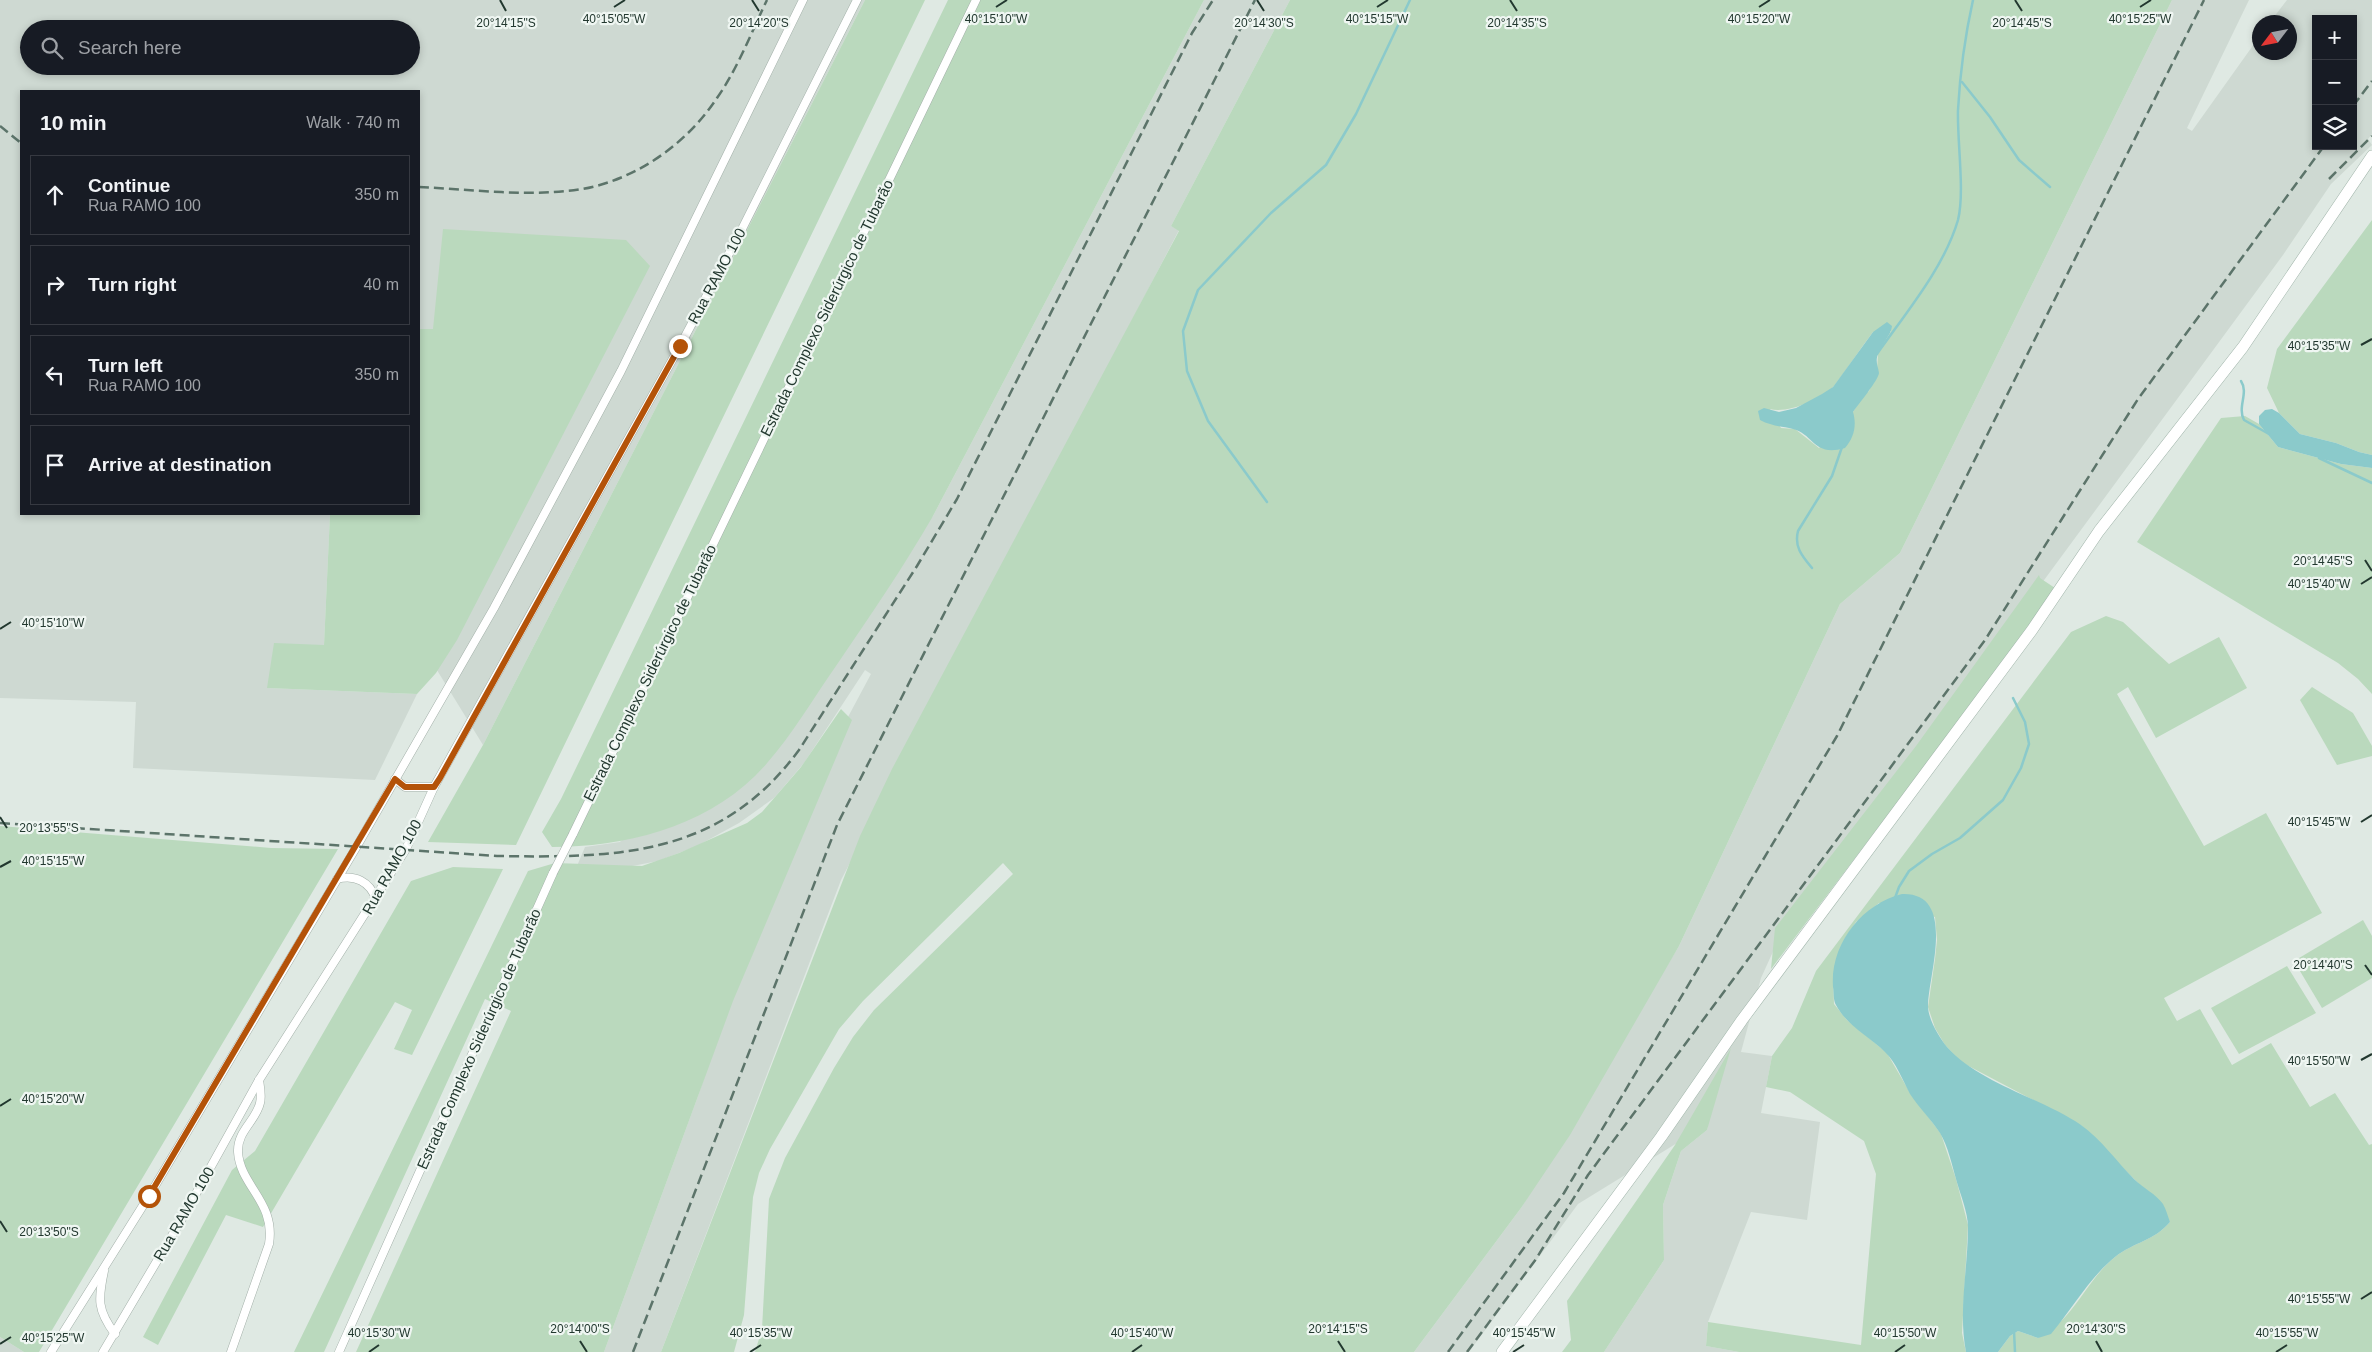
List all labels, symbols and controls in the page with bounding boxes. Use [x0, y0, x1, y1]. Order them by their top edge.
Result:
text: 40°15'05"W [583, 12, 646, 26]
text: 40°15'10"W [965, 12, 1028, 26]
text: 40°15'15"W [1346, 12, 1409, 26]
text: 40°15'20"W [1728, 12, 1791, 26]
text: 40°15'25"W [2109, 12, 2172, 26]
north arrow [2252, 15, 2297, 60]
map controls [2312, 15, 2357, 150]
button: + [2312, 15, 2357, 60]
text: 20°14'15"S [476, 16, 536, 30]
text: 20°14'20"S [729, 16, 789, 30]
text: 20°14'30"S [1234, 16, 1294, 30]
text: 20°14'35"S [1487, 16, 1547, 30]
text: 20°14'45"S [1992, 16, 2052, 30]
search box [20, 20, 420, 75]
icon: search [38, 34, 66, 62]
text: Search here [78, 37, 182, 58]
button: − [2312, 60, 2357, 105]
button: layers [2312, 105, 2357, 150]
text: 10 min [40, 111, 107, 134]
text: Walk · 740 m [306, 114, 400, 131]
text: Continue [88, 175, 170, 196]
street label: Estrada Complexo Siderúrgico de Tubarão [757, 177, 896, 439]
icon: ahead [41, 181, 69, 209]
text: 350 m [355, 186, 399, 203]
text: Rua RAMO 100 [88, 197, 201, 214]
street label: Rua RAMO 100 [684, 225, 749, 327]
icon: right [41, 271, 69, 299]
text: Turn right [88, 274, 176, 295]
text: 40 m [363, 276, 399, 293]
route end [669, 335, 692, 358]
text: 40°15'35"W [2288, 339, 2351, 353]
text: Turn left [88, 355, 163, 376]
icon: left [41, 361, 69, 389]
text: 350 m [355, 366, 399, 383]
text: Rua RAMO 100 [88, 377, 201, 394]
icon: arrive [41, 451, 69, 479]
text: Arrive at destination [88, 454, 272, 475]
street label: Estrada Complexo Siderúrgico de Tubarão [580, 542, 719, 804]
text: 20°14'45"S [2293, 554, 2353, 568]
text: 40°15'40"W [2288, 577, 2351, 591]
text: 40°15'10"W [22, 616, 85, 630]
text: 40°15'45"W [2288, 815, 2351, 829]
street label: Rua RAMO 100 [358, 816, 425, 917]
text: 20°13'55"S [19, 821, 79, 835]
text: 40°15'15"W [22, 854, 85, 868]
street label: Estrada Complexo Siderúrgico de Tubarão [413, 906, 544, 1172]
text: 20°14'40"S [2293, 958, 2353, 972]
text: 40°15'50"W [2288, 1054, 2351, 1068]
text: 40°15'20"W [22, 1092, 85, 1106]
street label: Rua RAMO 100 [150, 1164, 217, 1264]
route start [138, 1185, 161, 1208]
text: 20°13'50"S [19, 1225, 79, 1239]
text: 40°15'55"W [2288, 1292, 2351, 1306]
text: 20°14'00"S [550, 1322, 610, 1336]
text: 20°14'15"S [1308, 1322, 1368, 1336]
text: 20°14'30"S [2066, 1322, 2126, 1336]
text: 40°15'30"W [348, 1326, 411, 1340]
text: 40°15'35"W [730, 1326, 793, 1340]
text: 40°15'40"W [1111, 1326, 1174, 1340]
text: 40°15'45"W [1493, 1326, 1556, 1340]
text: 40°15'50"W [1874, 1326, 1937, 1340]
text: 40°15'55"W [2256, 1326, 2319, 1340]
text: 40°15'25"W [22, 1331, 85, 1345]

